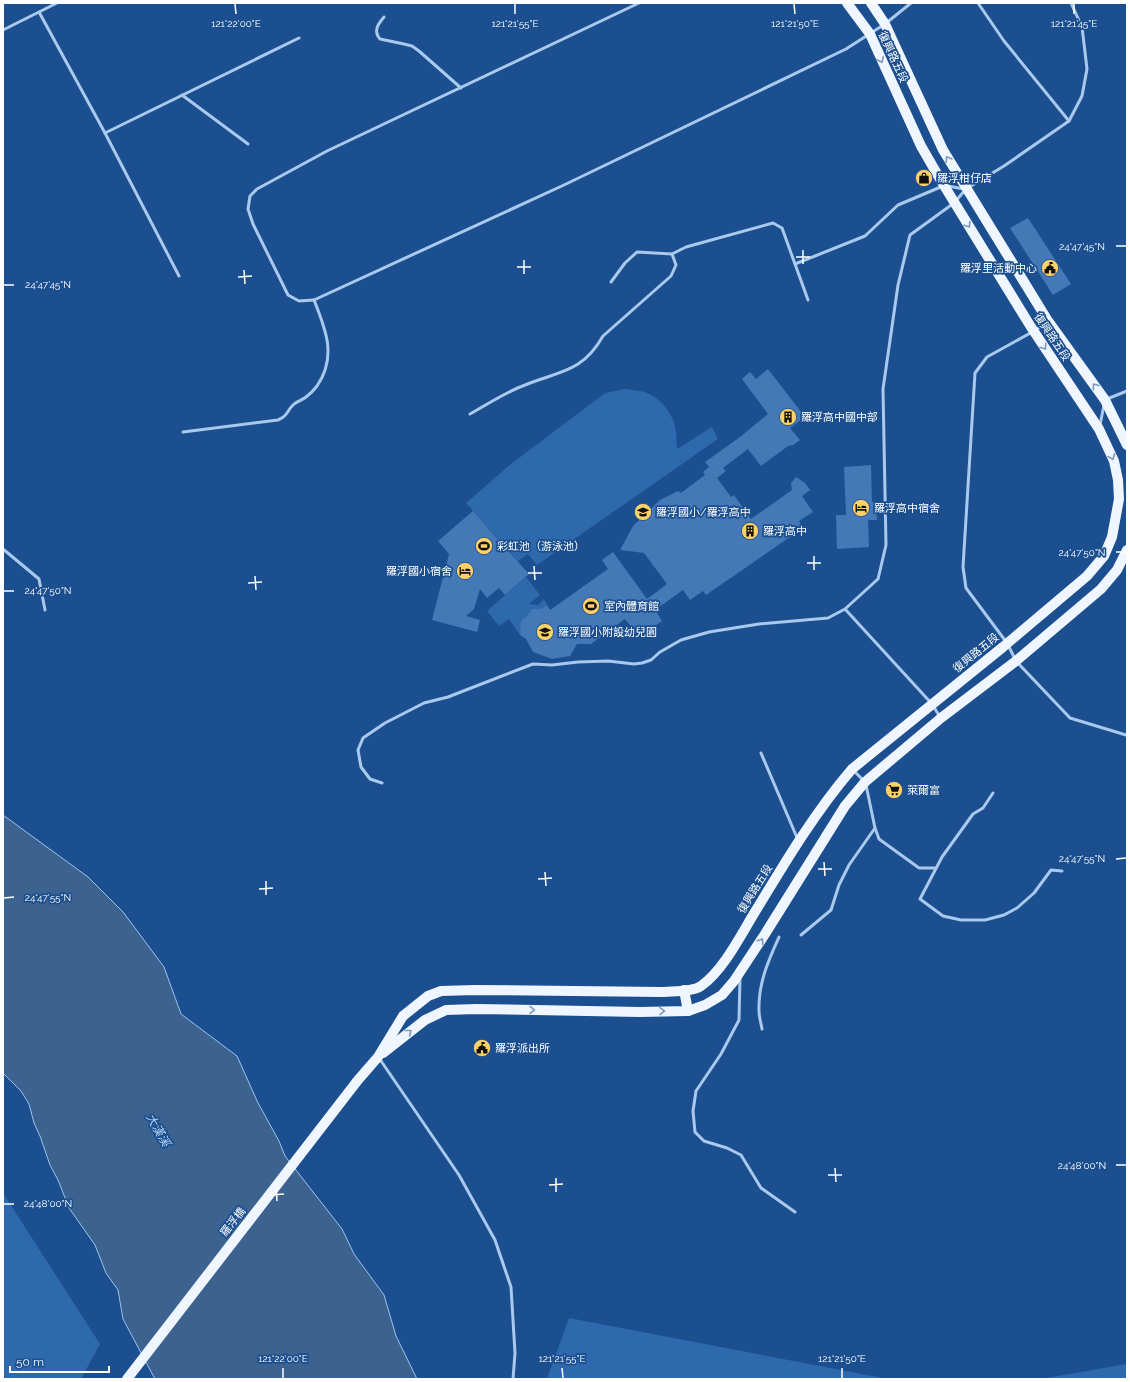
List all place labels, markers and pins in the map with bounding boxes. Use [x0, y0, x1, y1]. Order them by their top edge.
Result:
shop icon: 羅浮柑仔店 [914, 168, 934, 188]
place label: 羅浮柑仔店 [937, 172, 992, 185]
public building icon: 羅浮里活動中心 [1040, 258, 1060, 278]
place label: 羅浮里活動中心 [960, 262, 1037, 275]
building icon: 羅浮高中國中部 [778, 407, 798, 427]
place label: 羅浮高中國中部 [801, 411, 878, 424]
hotel icon: 羅浮高中宿舍 [851, 498, 871, 518]
school or university icon: 羅浮國小/羅浮高中 [633, 502, 653, 522]
place label: 羅浮高中宿舍 [874, 502, 940, 515]
place label: 羅浮國小/羅浮高中 [656, 506, 751, 519]
building icon: 羅浮高中 [740, 521, 760, 541]
place label: 羅浮高中 [763, 525, 807, 538]
sports icon: 彩虹池（游泳池） [474, 536, 494, 556]
place label: 彩虹池（游泳池） [497, 540, 585, 553]
hotel icon: 羅浮國小宿舍 [455, 561, 475, 581]
place label: 羅浮國小宿舍 [386, 565, 452, 578]
sports icon: 室內體育館 [581, 596, 601, 616]
place label: 室內體育館 [604, 600, 659, 613]
school or university icon: 羅浮國小附設幼兒園 [535, 622, 555, 642]
place label: 羅浮國小附設幼兒園 [558, 626, 657, 639]
supermarket icon: 萊爾富 [884, 780, 904, 800]
place label: 萊爾富 [907, 784, 940, 797]
public building icon: 羅浮派出所 [472, 1038, 492, 1058]
place label: 羅浮派出所 [495, 1042, 550, 1055]

